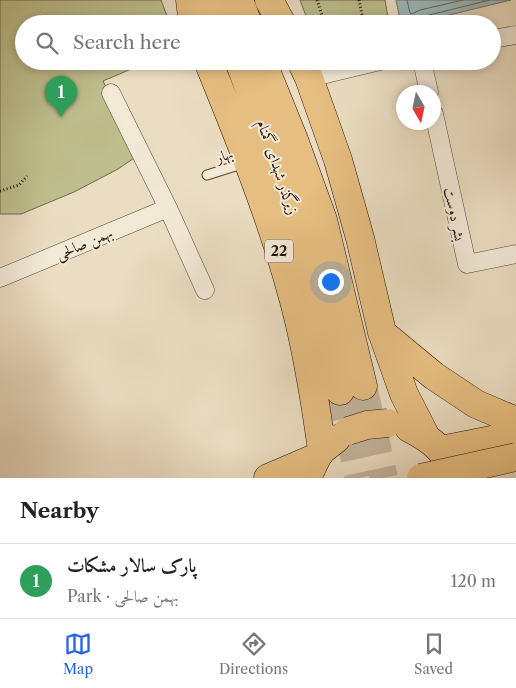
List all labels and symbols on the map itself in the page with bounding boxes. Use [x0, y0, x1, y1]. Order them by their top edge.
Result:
pin: 1 [45, 76, 77, 117]
north arrow [396, 85, 441, 130]
street label: زیرگذر شهدای گمنام [249, 117, 304, 218]
street label: بهار [211, 143, 236, 168]
street label: بشر دوست [439, 185, 470, 244]
street label: بهمن صالحی [53, 222, 116, 265]
road number: 22 [265, 240, 293, 262]
your location [318, 269, 344, 295]

